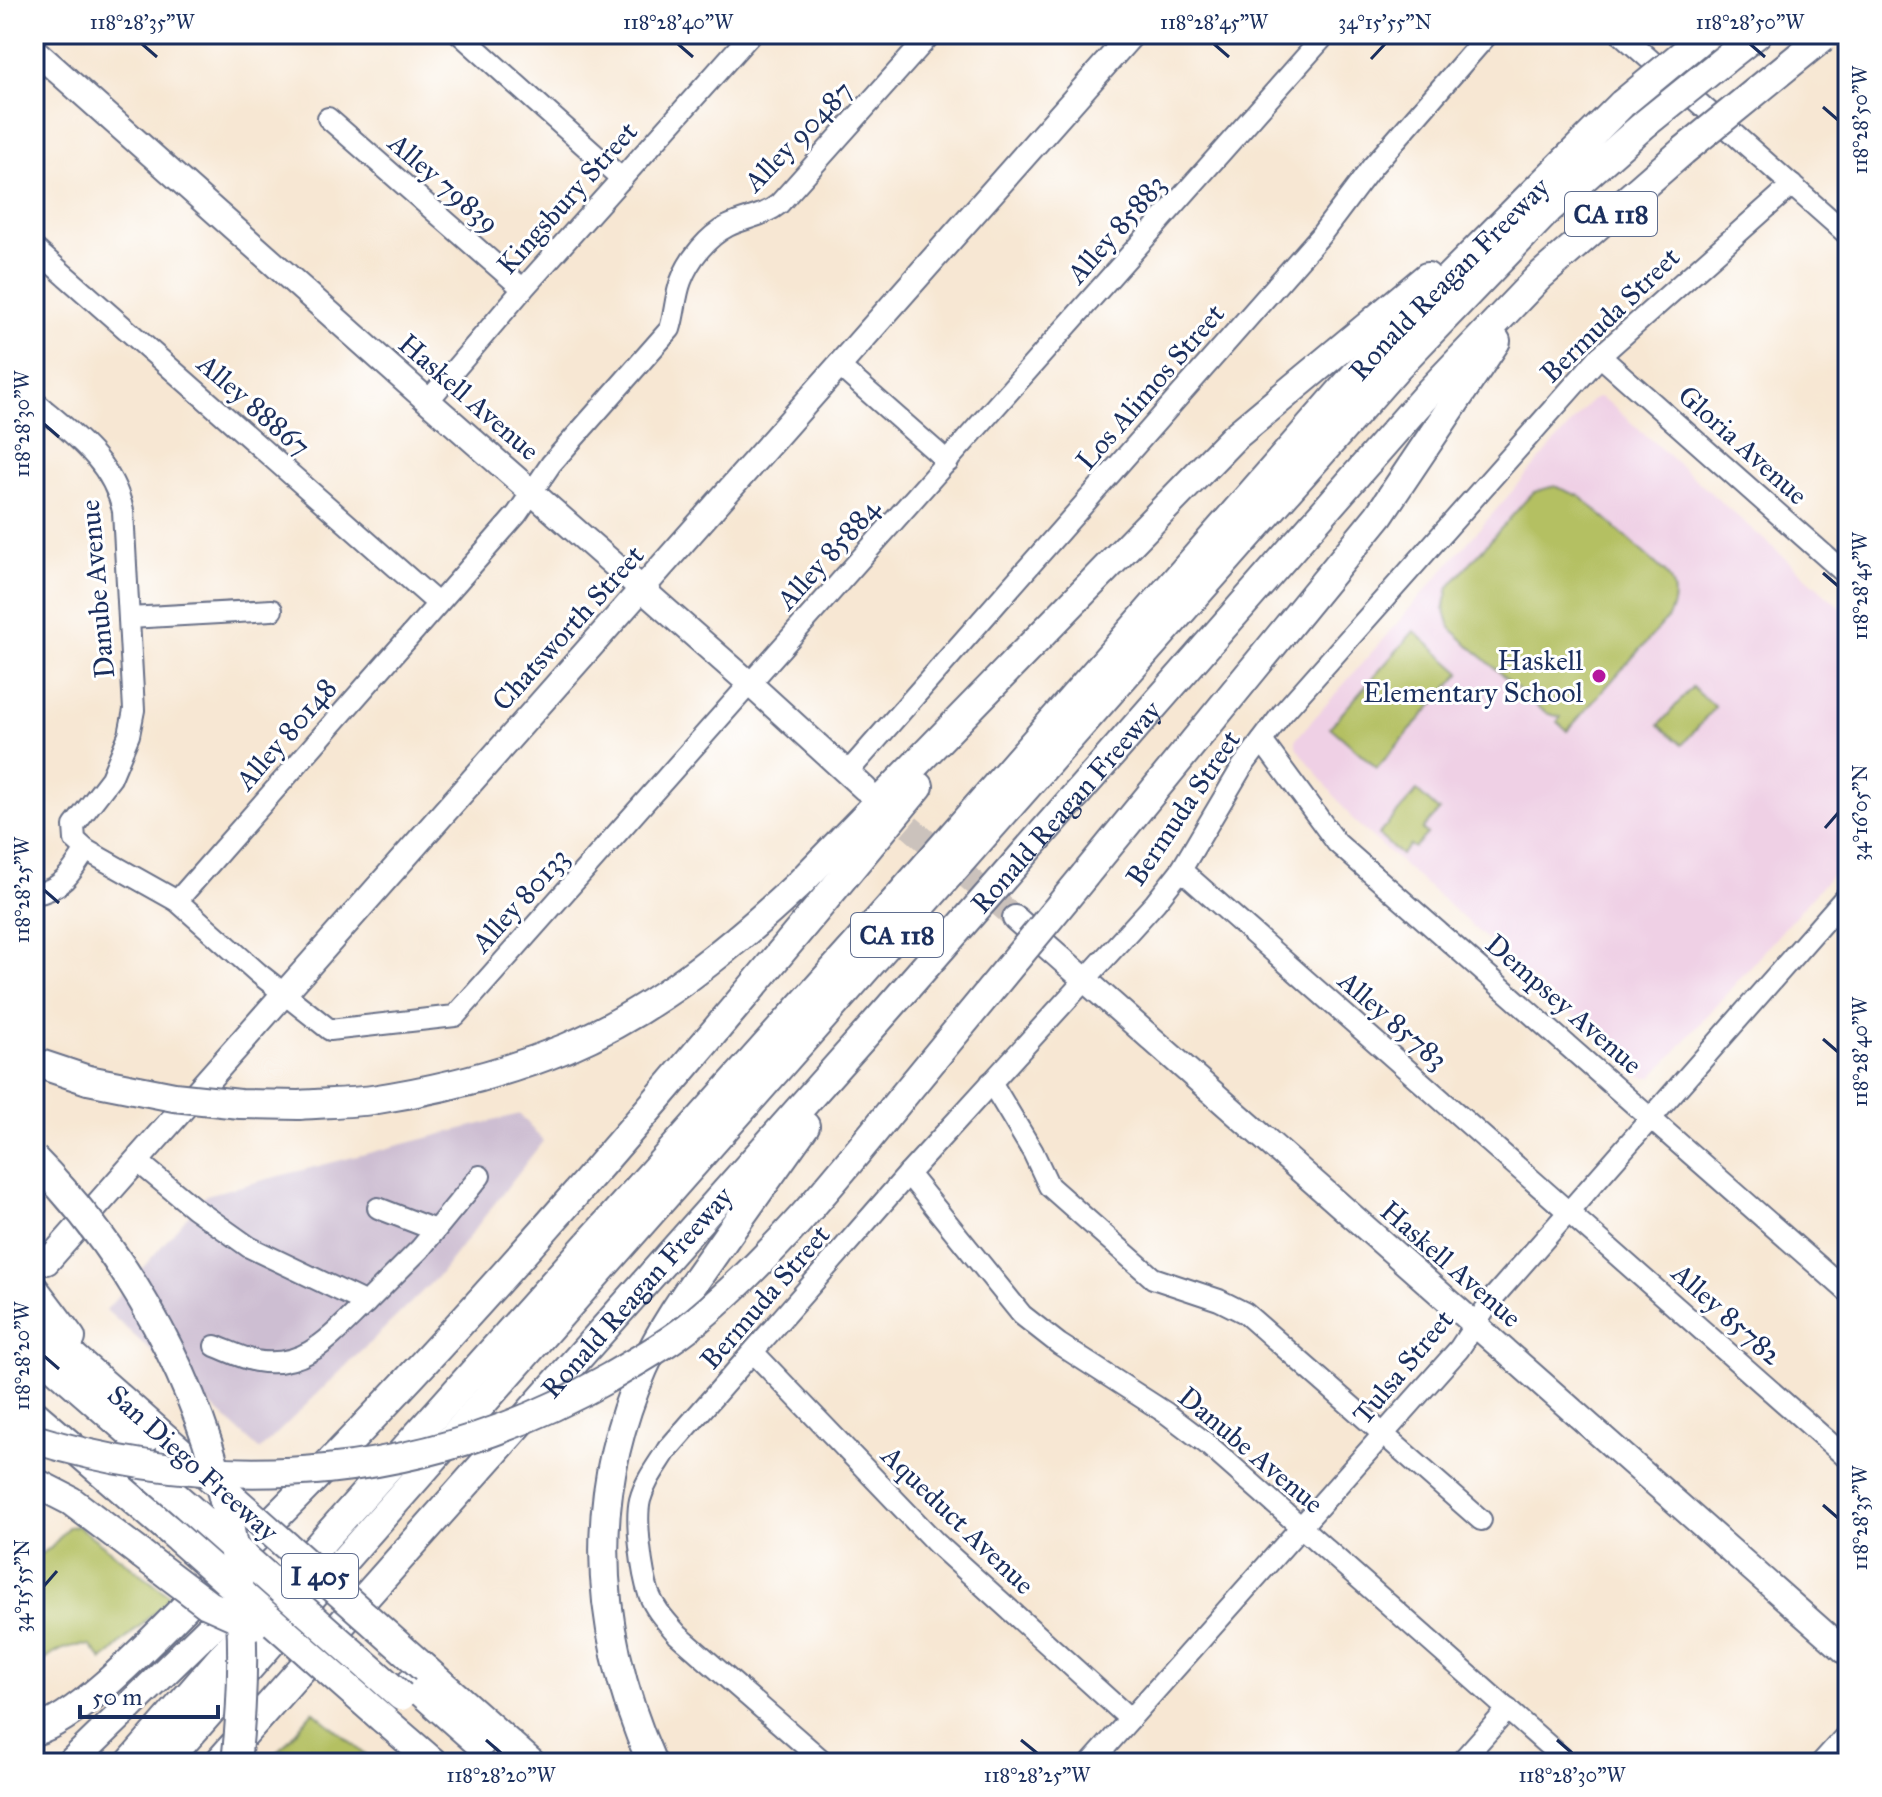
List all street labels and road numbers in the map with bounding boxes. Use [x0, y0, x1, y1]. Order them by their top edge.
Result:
street label: Alley 90487 [736, 73, 860, 200]
street label: Kingsbury Street [489, 114, 645, 282]
street label: Alley 79839 [381, 125, 507, 241]
street label: Alley 85883 [1058, 167, 1173, 292]
street label: Ronald Reagan Freeway [1341, 169, 1557, 387]
road number: CA 118 [1565, 192, 1657, 236]
street label: Bermuda Street [1533, 240, 1687, 390]
street label: Los Alimos Street [1068, 297, 1232, 477]
street label: Haskell Avenue [391, 326, 547, 468]
street label: Alley 88867 [189, 346, 318, 464]
street label: Gloria Avenue [1671, 378, 1815, 512]
street label: Alley 85884 [768, 490, 888, 618]
street label: Danube Avenue [72, 498, 122, 680]
street label: Chatsworth Street [485, 538, 651, 718]
street label: Alley 80148 [227, 671, 344, 798]
street label: Ronald Reagan Freeway [963, 692, 1169, 920]
street label: Bermuda Street [1118, 723, 1248, 893]
street label: Alley 80133 [463, 840, 576, 960]
road number: CA 118 [851, 913, 943, 957]
street label: Dempsey Avenue [1478, 926, 1650, 1082]
street label: Alley 85783 [1330, 962, 1455, 1077]
street label: Ronald Reagan Freeway [533, 1178, 740, 1405]
street label: Haskell Avenue [1373, 1193, 1529, 1335]
street label: Bermuda Street [693, 1217, 837, 1377]
street label: Alley 85782 [1664, 1255, 1789, 1373]
street label: Tulsa Street [1345, 1302, 1461, 1431]
street label: San Diego Freeway [100, 1377, 286, 1550]
street label: Danube Avenue [1171, 1379, 1331, 1521]
street label: Aqueduct Avenue [873, 1437, 1042, 1602]
road number: I 405 [282, 1554, 358, 1598]

